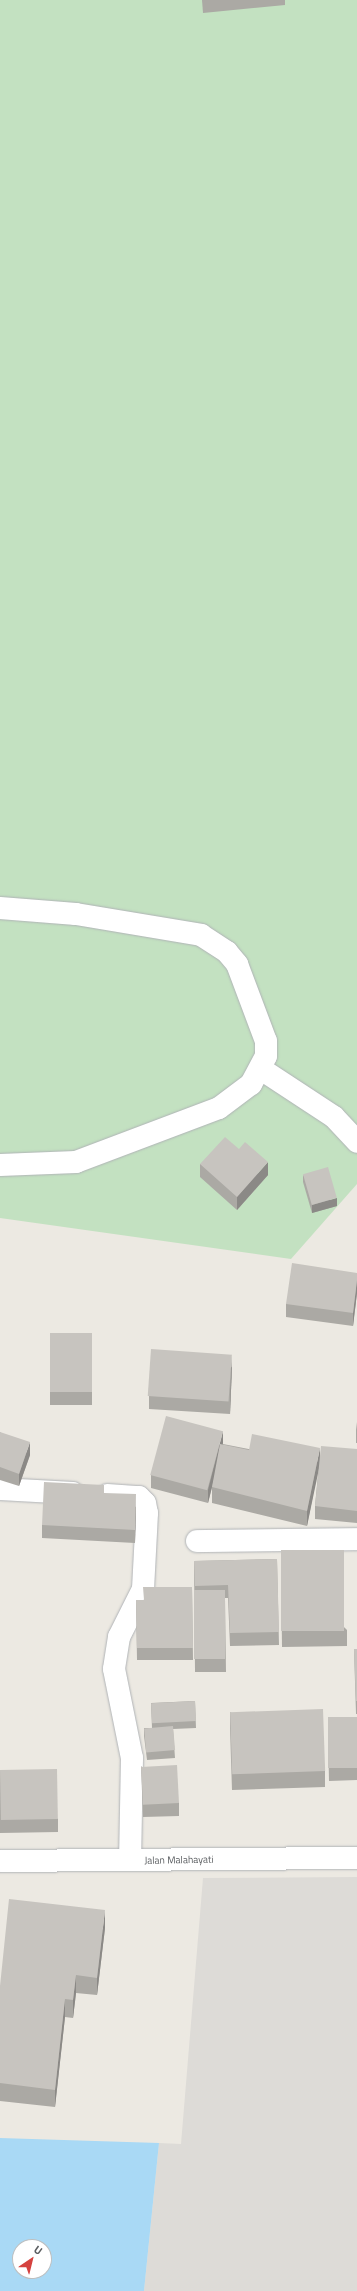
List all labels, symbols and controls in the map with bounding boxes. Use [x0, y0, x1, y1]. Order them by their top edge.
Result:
street label: Jalan Malahayati [144, 1853, 214, 1867]
north arrow [12, 2239, 52, 2279]
text: U [31, 2241, 46, 2259]

